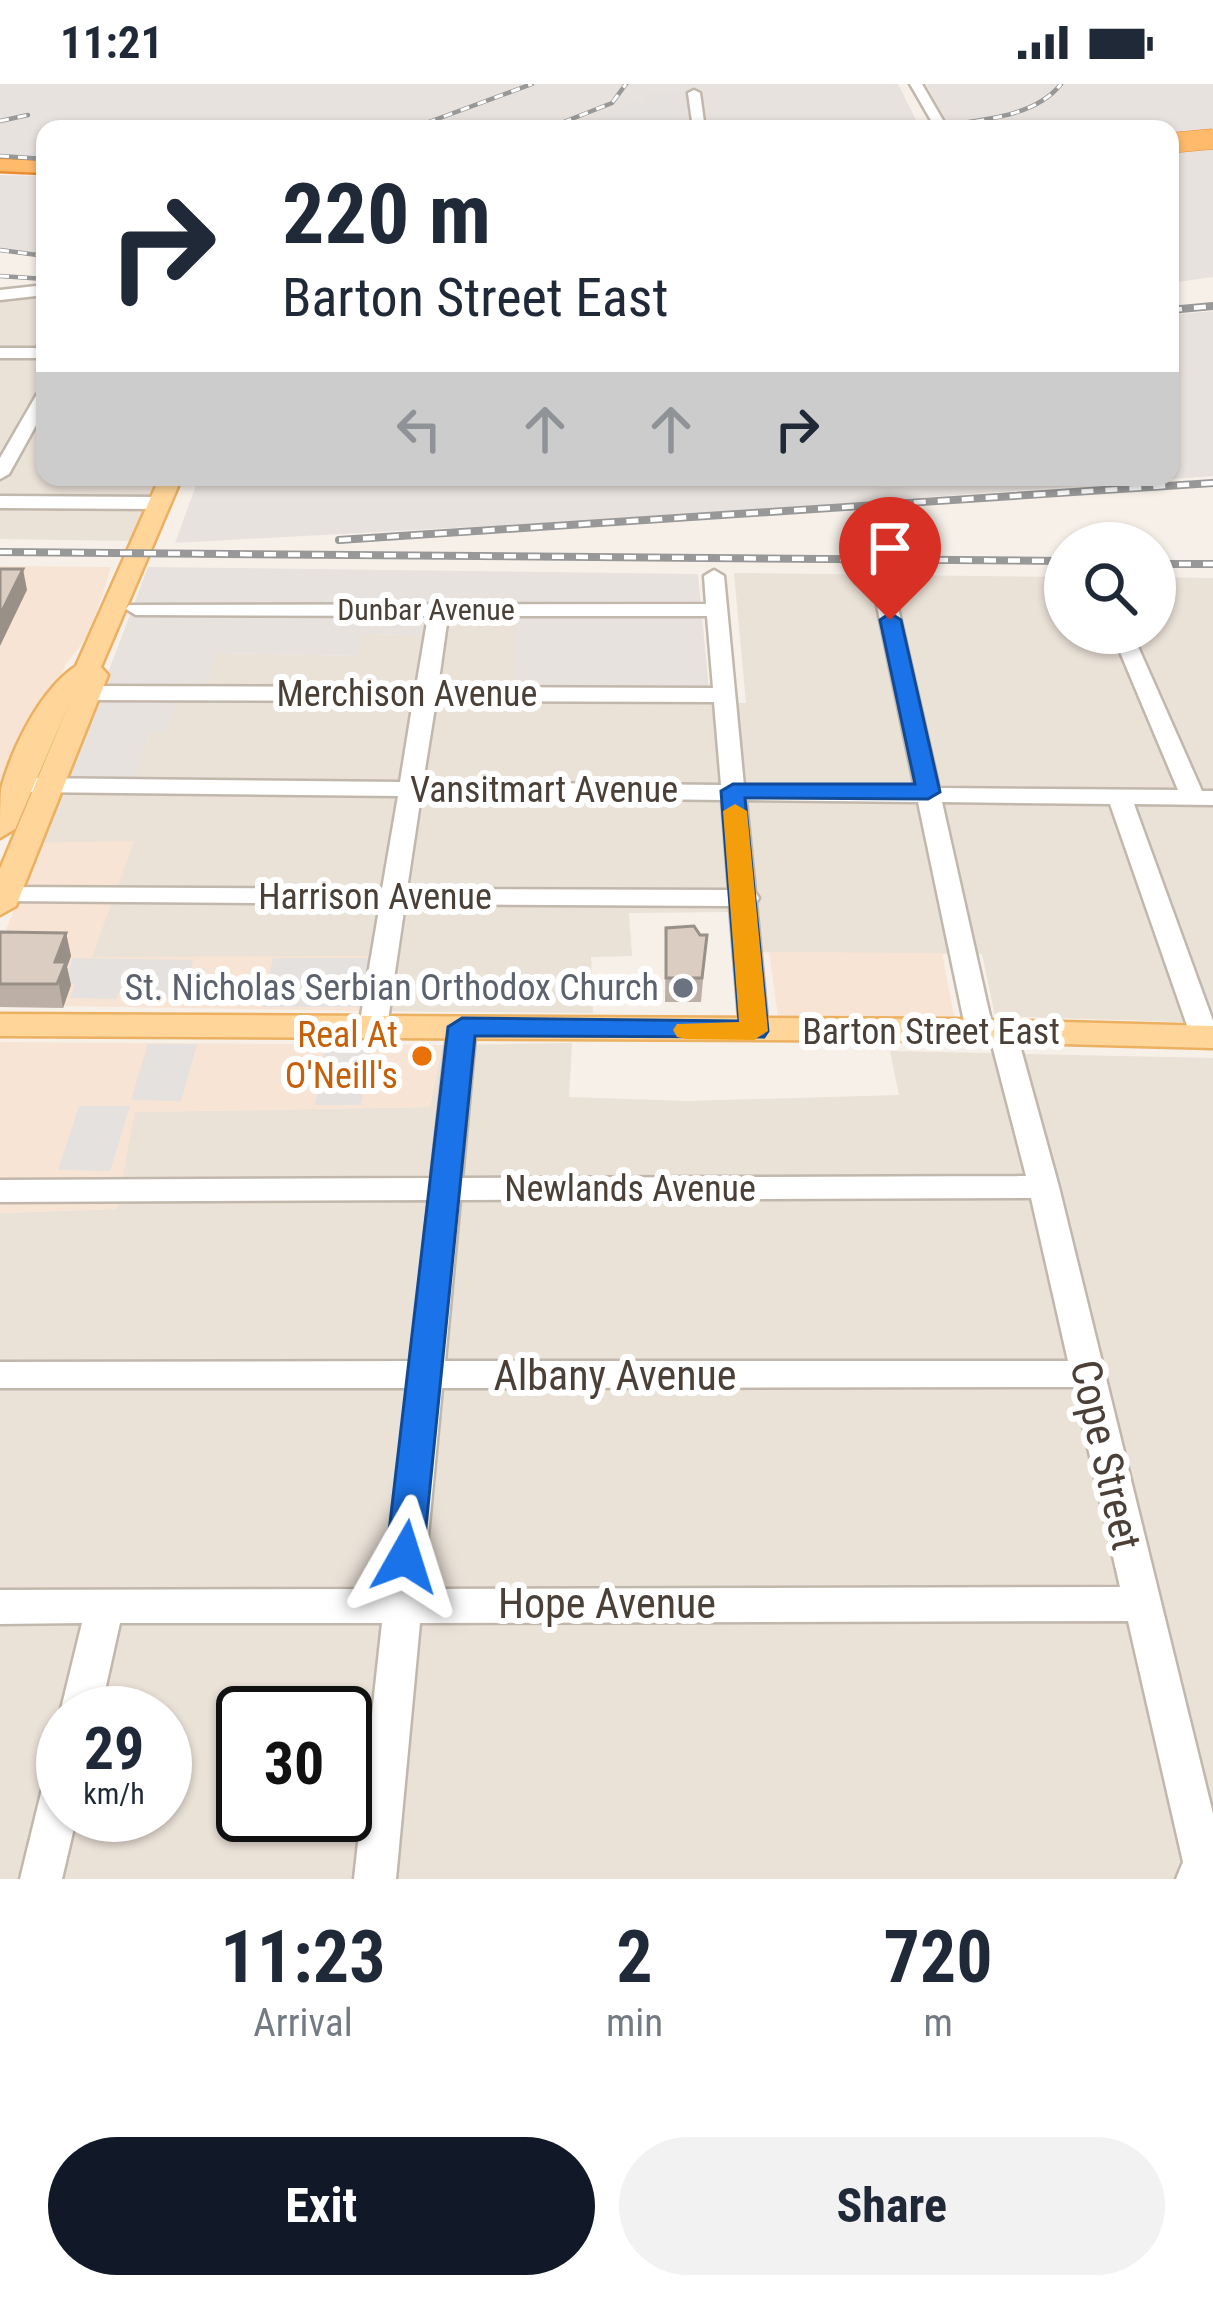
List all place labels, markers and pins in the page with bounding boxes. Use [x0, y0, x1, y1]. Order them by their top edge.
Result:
pin [839, 497, 941, 620]
place label: St. Nicholas Serbian Orthodox Church [125, 967, 659, 1009]
marker: St. Nicholas Serbian Orthodox Church [670, 975, 696, 1001]
place label: Real At O'Neill's [285, 1014, 398, 1097]
marker: Real At O'Neill's [409, 1043, 435, 1069]

